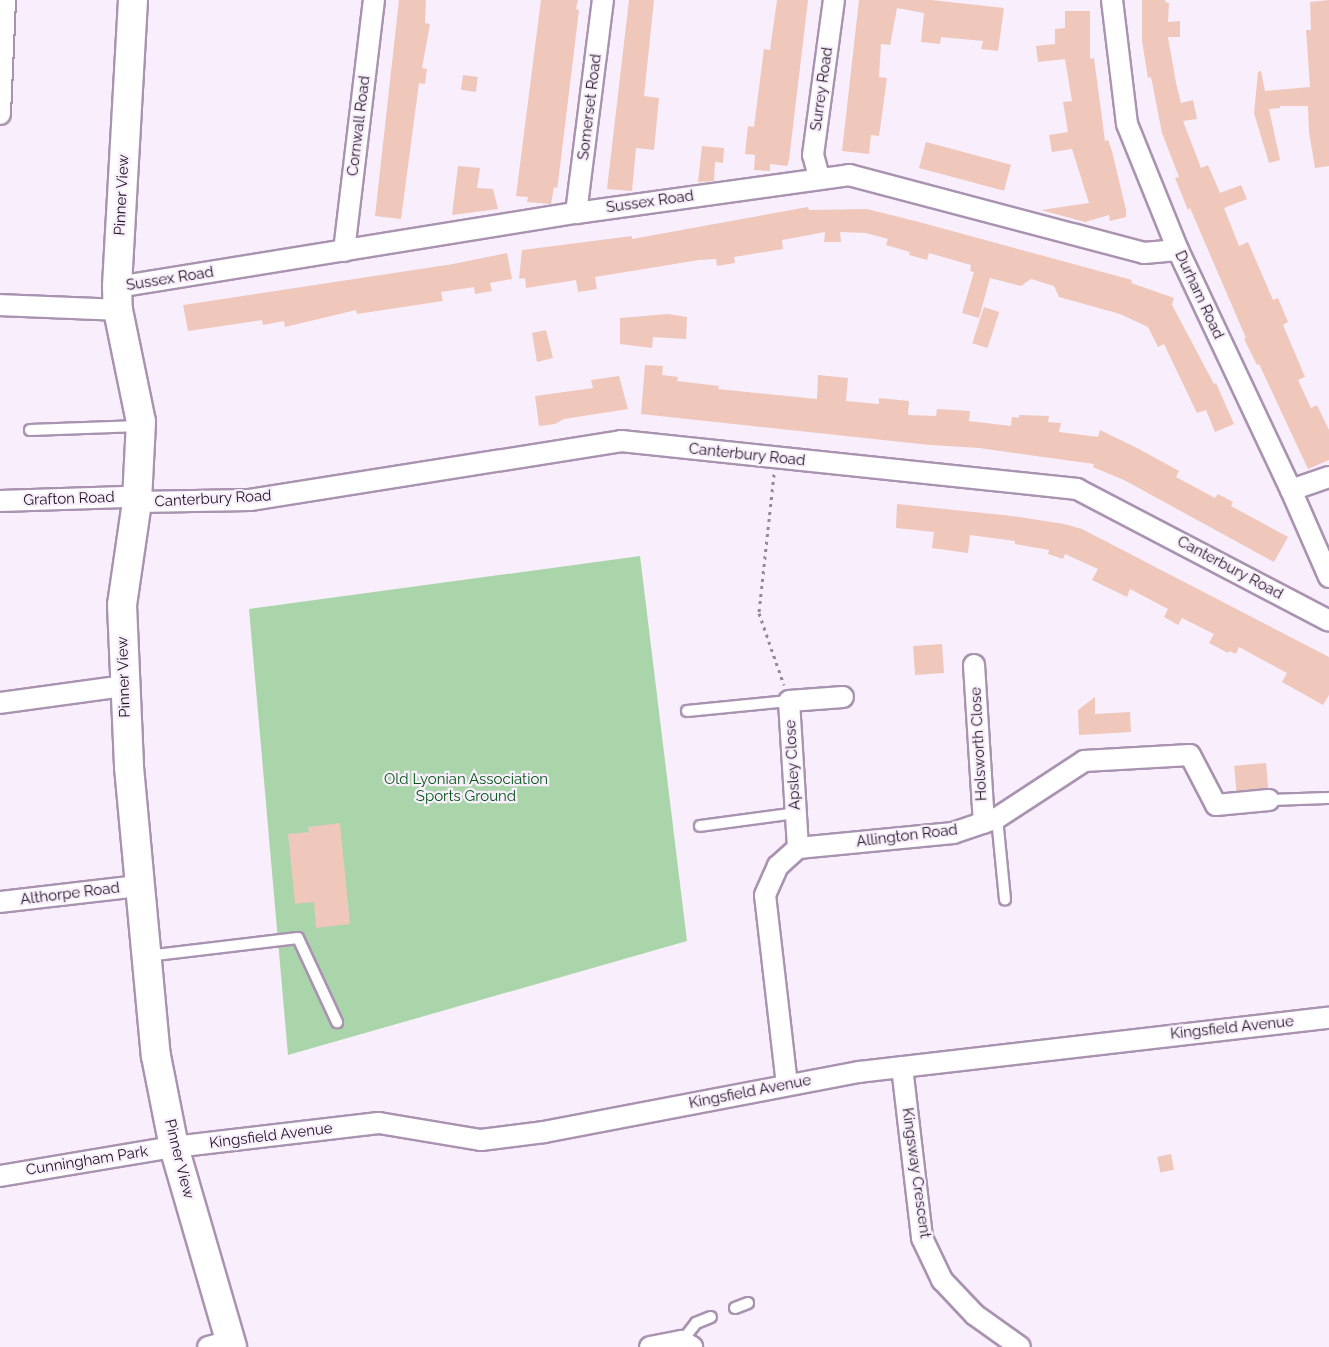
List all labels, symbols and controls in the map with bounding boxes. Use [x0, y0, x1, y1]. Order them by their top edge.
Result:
street label: Surrey Road [807, 46, 837, 132]
street label: Somerset Road [575, 53, 605, 161]
street label: Cornwall Road [344, 75, 374, 177]
street label: Pinner View [111, 153, 133, 237]
street label: Sussex Road [605, 187, 695, 217]
street label: Durham Road [1171, 248, 1227, 342]
street label: Sussex Road [125, 263, 215, 295]
street label: Canterbury Road [688, 440, 806, 470]
street label: Canterbury Road [154, 487, 272, 511]
street label: Grafton Road [23, 488, 115, 510]
street label: Canterbury Road [1174, 532, 1286, 604]
street label: Pinner View [114, 636, 134, 718]
street label: Holsworth Close [967, 687, 991, 801]
street label: Apsley Close [782, 719, 804, 811]
park label: Old Lyonian Association Sports Ground [384, 770, 548, 805]
street label: Allington Road [855, 821, 959, 851]
street label: Althorpe Road [19, 879, 121, 909]
street label: Kingsfield Avenue [1169, 1013, 1295, 1043]
street label: Kingsfield Avenue [687, 1071, 813, 1113]
street label: Kingsway Crescent [898, 1106, 934, 1240]
street label: Pinner View [160, 1117, 198, 1201]
street label: Kingsfield Avenue [208, 1119, 334, 1153]
street label: Cunningham Park [25, 1142, 149, 1180]

